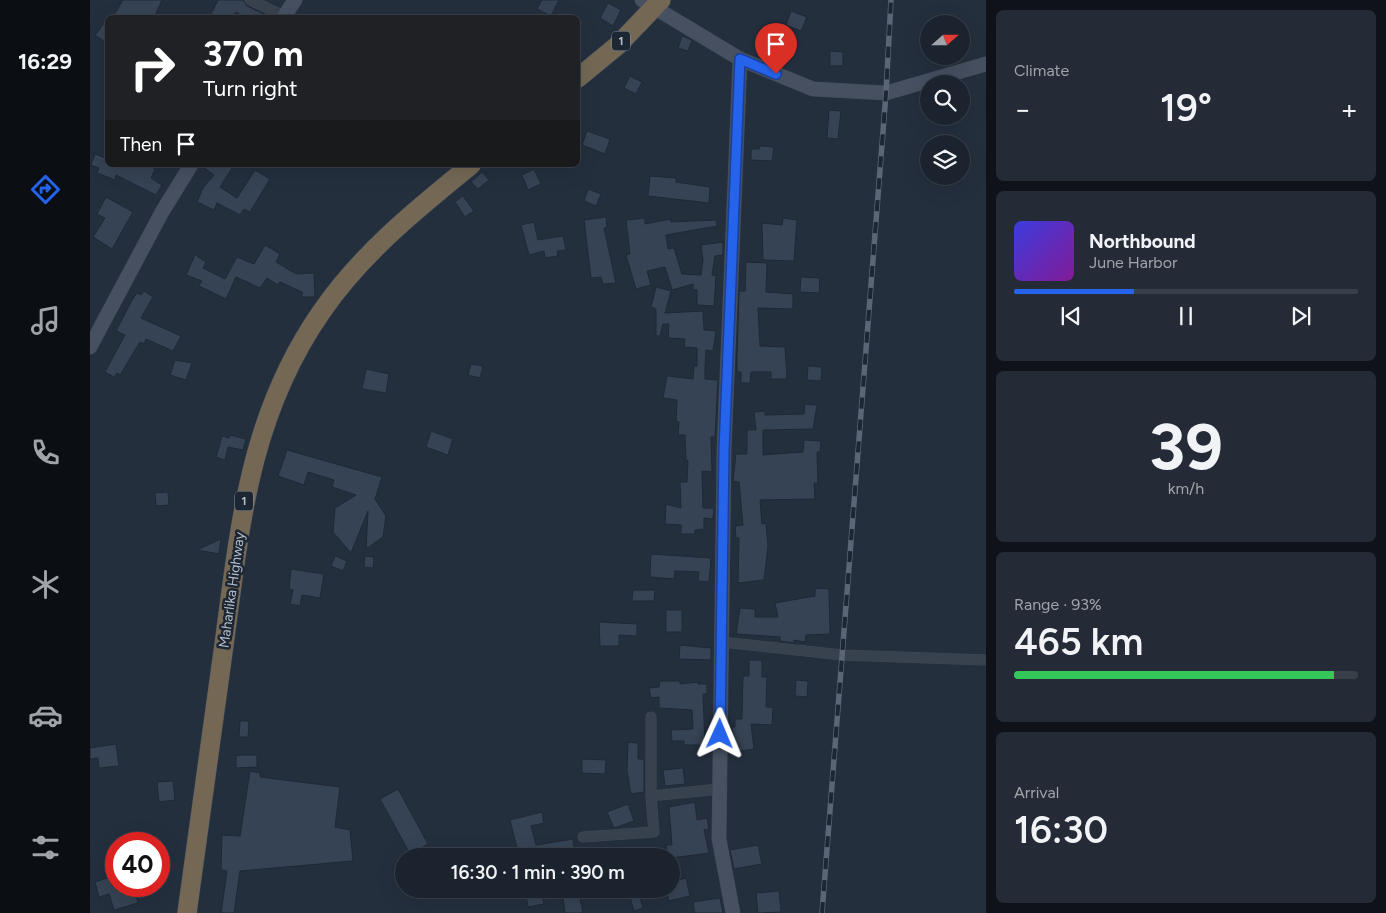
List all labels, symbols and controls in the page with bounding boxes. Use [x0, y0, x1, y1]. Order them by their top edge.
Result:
north arrow [920, 15, 970, 65]
map controls [920, 15, 970, 185]
pin [755, 23, 797, 74]
icon: arrive [762, 30, 790, 58]
road number: 1 [612, 31, 630, 50]
text: 370 m [203, 33, 303, 75]
icon: right [120, 35, 185, 100]
text: 16:29 [18, 48, 72, 75]
text: Climate [1014, 61, 1069, 80]
text: Turn right [203, 75, 298, 102]
button: search [920, 75, 970, 125]
text: 19° [1160, 85, 1212, 131]
text: − [1014, 92, 1031, 126]
text: + [1341, 92, 1358, 126]
icon: arrive [172, 130, 200, 158]
text: Then [120, 133, 162, 156]
button: layers [920, 135, 970, 185]
icon: directions [28, 172, 63, 207]
text: Northbound [1089, 230, 1196, 253]
text: June Harbor [1089, 253, 1177, 272]
icon: previous [1057, 302, 1085, 330]
icon: pause [1172, 302, 1200, 330]
icon: next [1287, 302, 1315, 330]
icon: music [28, 303, 63, 338]
text: 39 [1149, 407, 1223, 485]
icon: phone [28, 435, 63, 470]
text: km/h [1168, 479, 1204, 498]
road number: 1 [235, 492, 253, 511]
street label: Maharlika Highway [215, 530, 249, 649]
icon: climate [28, 567, 63, 602]
text: Range · 93% [1014, 595, 1102, 614]
text: 465 km [1014, 619, 1143, 665]
icon: car [28, 698, 63, 733]
position arrow [693, 707, 745, 759]
text: Arrival [1014, 783, 1059, 802]
text: 16:30 [1014, 807, 1108, 853]
icon: filters [28, 830, 63, 865]
speed limit sign: 40 [105, 832, 170, 897]
text: 16:30 · 1 min · 390 m [450, 861, 625, 884]

